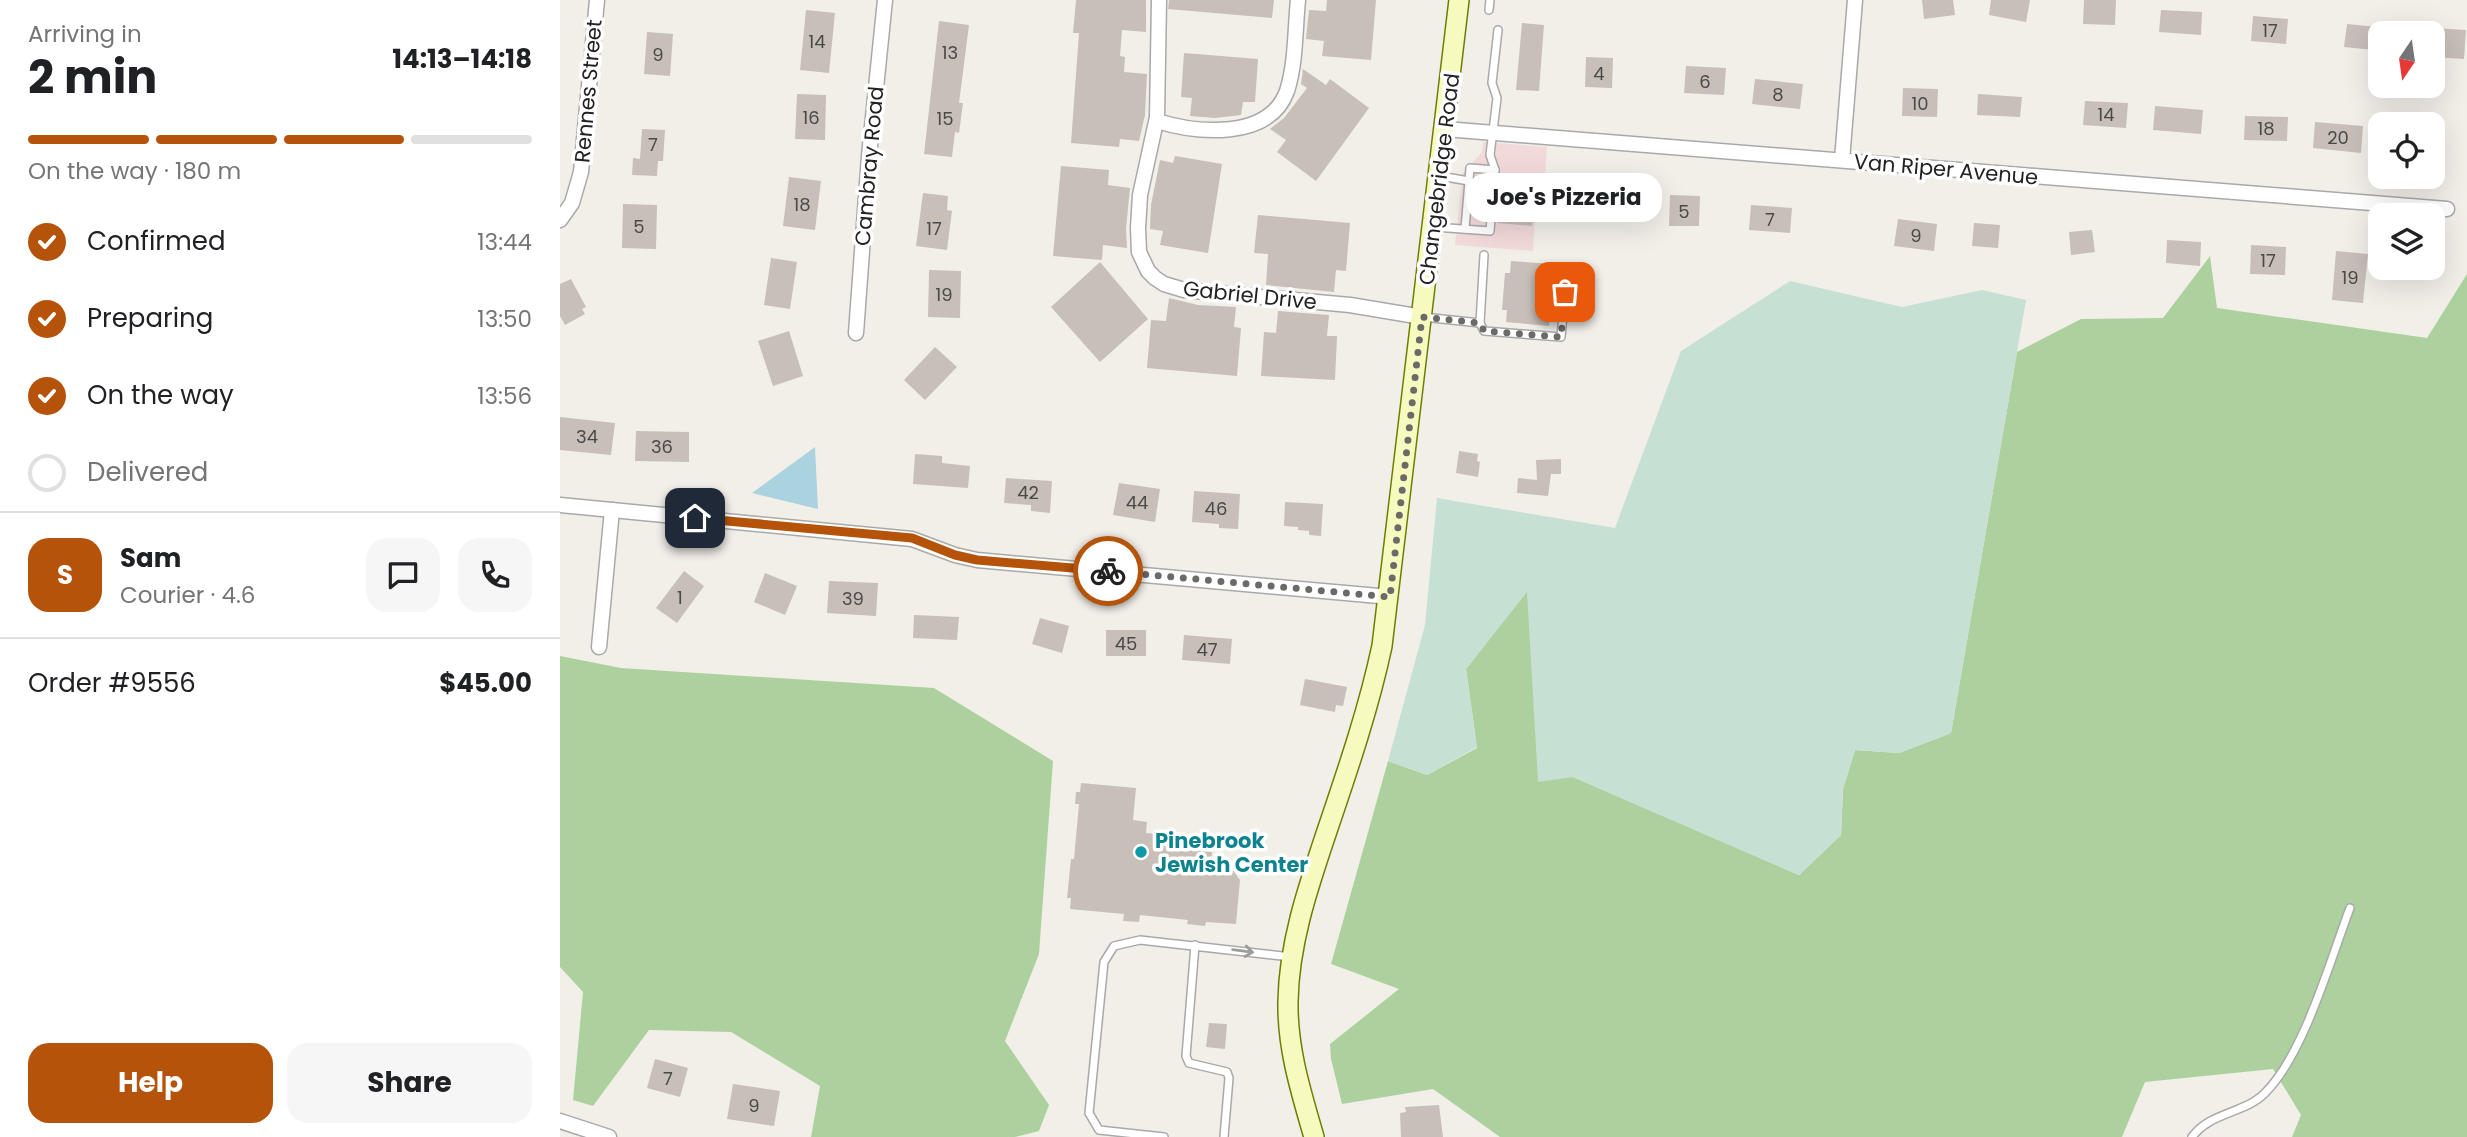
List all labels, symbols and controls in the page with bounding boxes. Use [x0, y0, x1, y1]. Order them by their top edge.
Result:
text: Arriving in [28, 18, 142, 50]
street label: Rennes Street [567, 18, 609, 164]
house number: 17 [2262, 18, 2278, 43]
north arrow [2368, 21, 2445, 98]
map controls [2368, 21, 2445, 280]
house number: 14 [808, 29, 826, 54]
house number: 13 [942, 40, 958, 65]
text: 14:13–14:18 [392, 41, 532, 77]
house number: 9 [652, 42, 664, 67]
text: 2 min [28, 45, 157, 109]
house number: 4 [1593, 61, 1605, 86]
house number: 6 [1699, 69, 1711, 94]
street label: Changebridge Road [1412, 71, 1466, 287]
house number: 8 [1772, 82, 1784, 107]
street label: Cambray Road [848, 85, 890, 247]
house number: 10 [1911, 91, 1929, 116]
house number: 14 [2097, 102, 2115, 127]
house number: 16 [802, 105, 820, 130]
house number: 15 [936, 106, 954, 131]
button: locate [2368, 112, 2445, 189]
house number: 18 [2257, 116, 2275, 141]
house number: 20 [2327, 125, 2349, 150]
house number: 7 [648, 132, 658, 157]
street label: Van Riper Avenue [1853, 146, 2039, 192]
text: On the way · 180 m [28, 155, 241, 187]
callout: Joe's Pizzeria [1467, 173, 1663, 222]
text: Joe's Pizzeria [1486, 181, 1642, 213]
house number: 18 [793, 192, 811, 217]
house number: 5 [1678, 199, 1690, 224]
button: layers [2368, 203, 2445, 280]
house number: 7 [1765, 207, 1775, 232]
house number: 5 [633, 214, 645, 239]
house number: 17 [926, 216, 942, 241]
icon: check [28, 223, 66, 261]
text: Confirmed [87, 223, 225, 259]
house number: 9 [1910, 223, 1922, 248]
text: 13:44 [477, 226, 532, 258]
house number: 17 [2260, 248, 2276, 273]
pin [1535, 262, 1595, 322]
house number: 19 [2341, 265, 2359, 290]
icon: bag [1546, 273, 1584, 311]
street label: Gabriel Drive [1182, 274, 1318, 316]
house number: 19 [935, 282, 953, 307]
icon: check [28, 300, 66, 338]
text: Preparing [87, 300, 213, 336]
text: 13:50 [477, 303, 532, 335]
icon: check [28, 377, 66, 415]
text: On the way [87, 377, 234, 413]
text: 13:56 [477, 380, 532, 412]
house number: 34 [576, 424, 598, 449]
house number: 36 [651, 434, 673, 459]
text: Delivered [87, 454, 208, 490]
house number: 42 [1017, 480, 1039, 505]
pin [665, 488, 725, 548]
house number: 44 [1126, 490, 1148, 515]
house number: 46 [1205, 496, 1227, 521]
icon: home [676, 499, 714, 537]
courier [1073, 536, 1143, 606]
button: chat [366, 538, 440, 612]
button: phone [458, 538, 532, 612]
text: Sam [120, 540, 181, 576]
icon: bike [1089, 552, 1127, 590]
text: S [57, 557, 73, 593]
text: Courier · 4.6 [120, 579, 255, 611]
house number: 1 [677, 585, 683, 610]
house number: 39 [842, 586, 864, 611]
house number: 45 [1115, 631, 1137, 656]
house number: 47 [1196, 637, 1218, 662]
text: Order #9556 [28, 665, 196, 701]
text: $45.00 [439, 665, 532, 701]
place label: Pinebrook Jewish Center [1155, 826, 1308, 879]
marker: Pinebrook Jewish Center [1133, 844, 1149, 860]
one-way arrow [1232, 944, 1254, 957]
button: Help [28, 1043, 273, 1123]
button: Share [287, 1043, 532, 1123]
house number: 7 [663, 1066, 673, 1091]
house number: 9 [748, 1093, 760, 1118]

